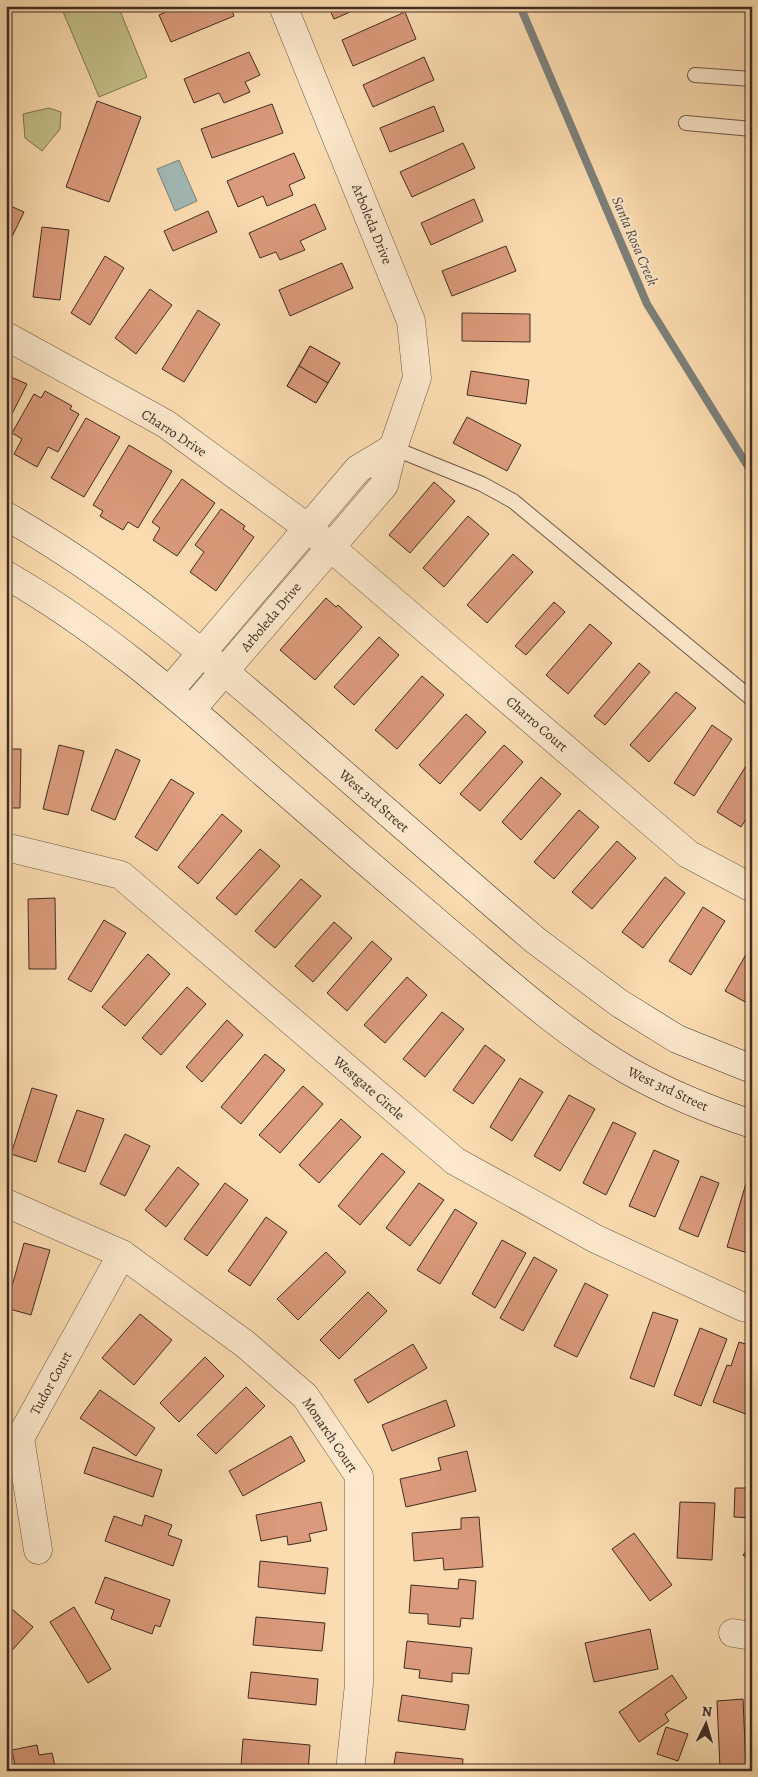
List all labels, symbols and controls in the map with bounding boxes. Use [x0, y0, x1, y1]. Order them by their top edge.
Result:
street label: Arboleda Drive [347, 180, 397, 267]
water label: Santa Rosa Creek [607, 193, 663, 289]
street label: Charro Drive [138, 405, 210, 461]
street label: Arboleda Drive [236, 578, 306, 657]
street label: Charro Court [502, 692, 572, 756]
street label: West 3rd Street [334, 765, 413, 837]
street label: Westgate Circle [328, 1051, 409, 1124]
street label: West 3rd Street [624, 1062, 712, 1116]
street label: Tudor Court [26, 1347, 77, 1418]
street label: Monarch Court [298, 1394, 362, 1477]
north arrow [680, 1700, 730, 1750]
text: N [701, 1702, 713, 1721]

